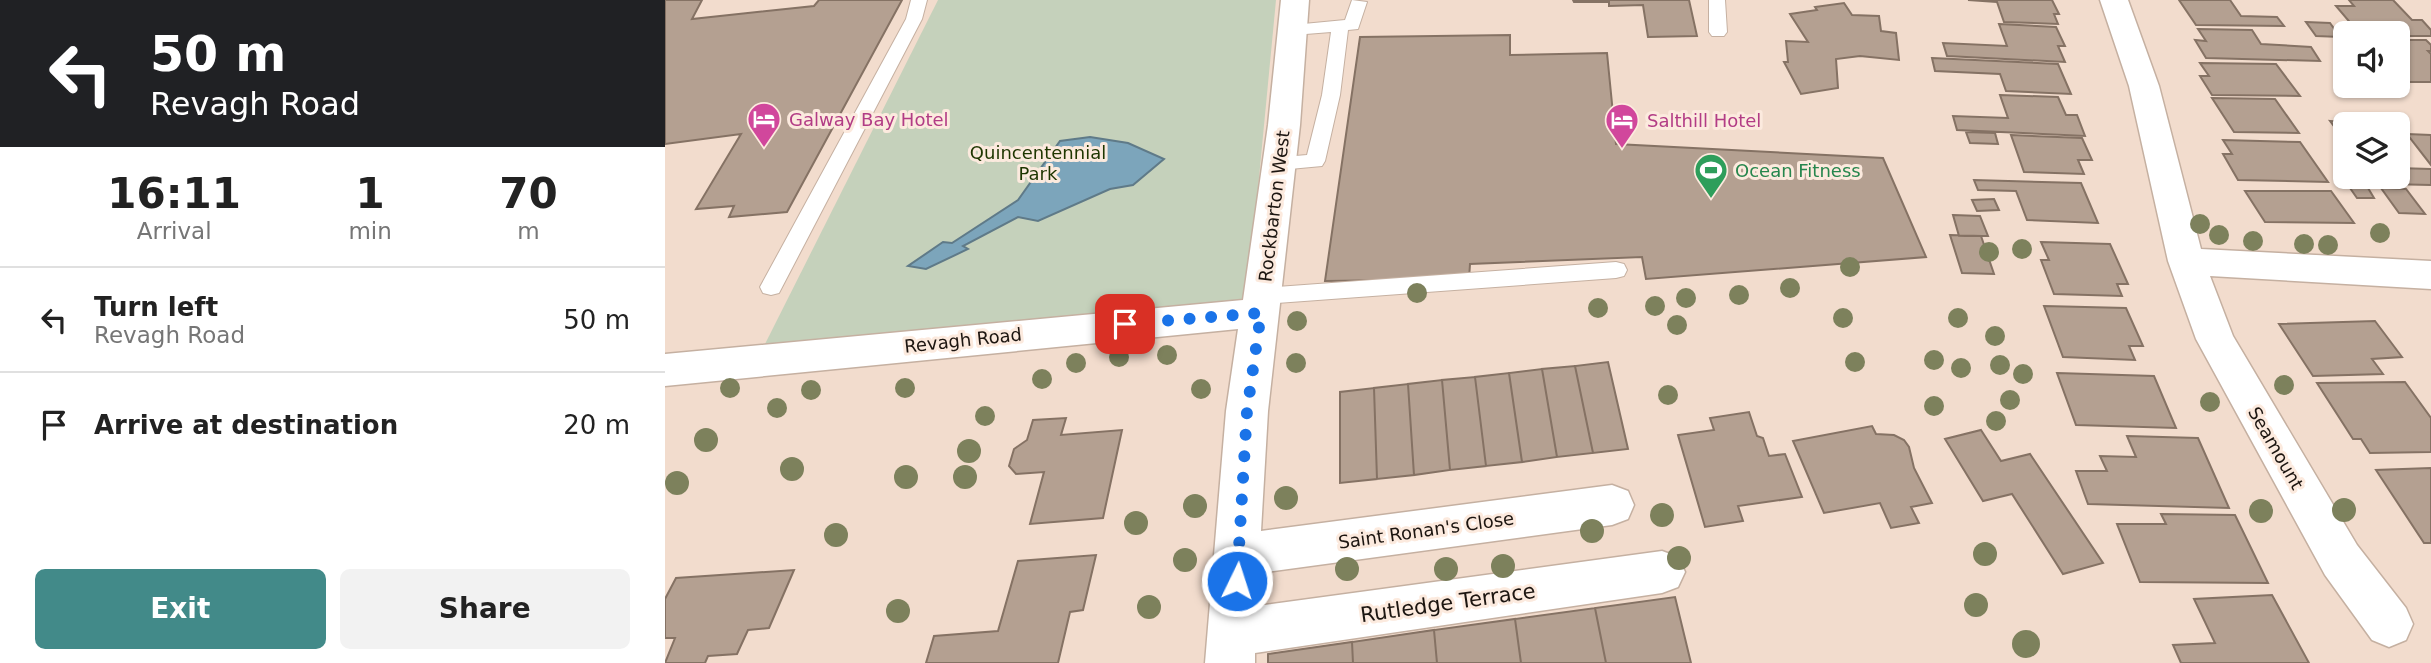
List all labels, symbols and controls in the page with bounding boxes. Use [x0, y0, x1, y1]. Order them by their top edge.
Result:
map controls [2333, 21, 2410, 189]
button: sound [2333, 21, 2410, 98]
text: 50 m [150, 26, 286, 83]
icon: left [35, 28, 126, 119]
text: Revagh Road [150, 85, 360, 123]
hotel icon: Galway Bay Hotel [745, 100, 783, 149]
hotel icon: Salthill Hotel [1603, 101, 1641, 150]
place label: Galway Bay Hotel [789, 109, 949, 130]
place label: Salthill Hotel [1647, 110, 1761, 131]
button: layers [2333, 112, 2410, 189]
street label: Rockbarton West [1254, 129, 1294, 283]
park label: Quincentennial Park [970, 142, 1106, 184]
sports icon: Ocean Fitness [1692, 151, 1730, 200]
place label: Ocean Fitness [1735, 160, 1861, 181]
text: 16:11 [107, 169, 241, 218]
text: 1 [355, 169, 385, 218]
text: 70 [499, 169, 558, 218]
text: Arrival [137, 218, 212, 244]
text: min [348, 218, 392, 244]
text: m [517, 218, 540, 244]
text: Turn left [94, 292, 218, 322]
pin [1095, 294, 1155, 354]
icon: left [35, 301, 73, 339]
text: 50 m [563, 305, 630, 335]
icon: arrive [1106, 305, 1144, 343]
text: Revagh Road [94, 322, 245, 348]
street label: Revagh Road [903, 323, 1023, 357]
street label: Seamount [2244, 403, 2308, 493]
icon: arrive [35, 406, 73, 444]
text: Arrive at destination [94, 410, 398, 440]
text: 20 m [563, 410, 630, 440]
street label: Saint Ronan's Close [1337, 507, 1515, 553]
position arrow [1200, 544, 1274, 618]
button: Exit [35, 569, 326, 649]
button: Share [340, 569, 630, 649]
street label: Rutledge Terrace [1359, 579, 1537, 627]

